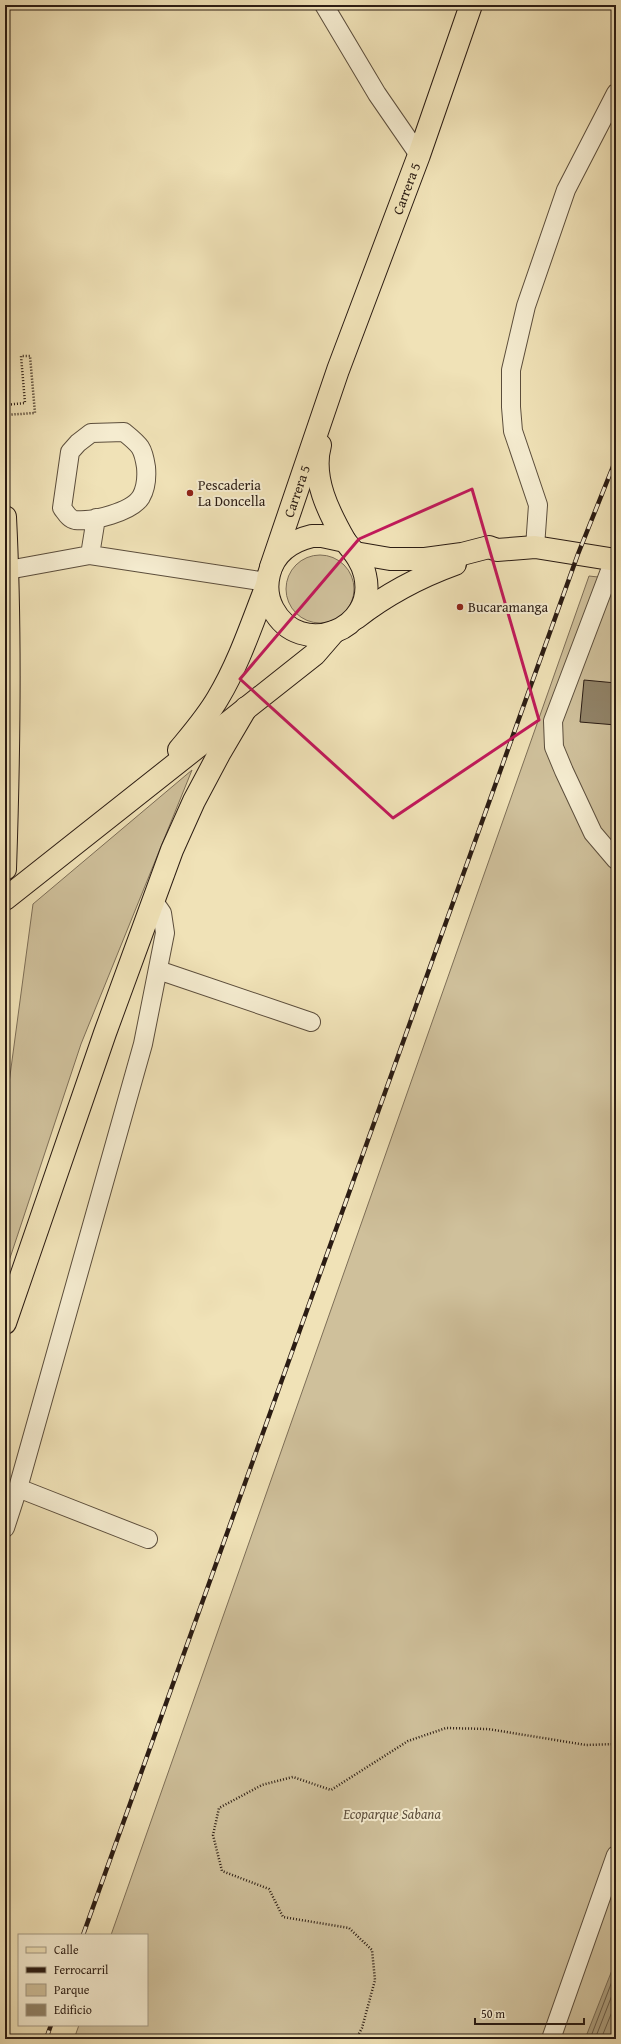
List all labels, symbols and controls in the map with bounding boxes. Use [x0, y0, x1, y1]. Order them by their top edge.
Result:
street label: Carrera 5 [387, 160, 425, 217]
street label: Carrera 5 [279, 462, 315, 520]
place label: Pescaderia La Doncella [198, 475, 266, 511]
marker: Pescaderia La Doncella [185, 488, 195, 498]
place label: Bucaramanga [468, 597, 548, 617]
marker: Bucaramanga [455, 602, 465, 612]
park label: Ecoparque Sabana [342, 1804, 441, 1824]
legend [18, 1934, 148, 2026]
text: Calle [54, 1941, 79, 1958]
text: Ferrocarril [54, 1961, 109, 1978]
text: Parque [54, 1981, 90, 1998]
scale bar [475, 2000, 584, 2026]
text: Edificio [54, 2001, 92, 2018]
text: 50 m [481, 2005, 505, 2022]

